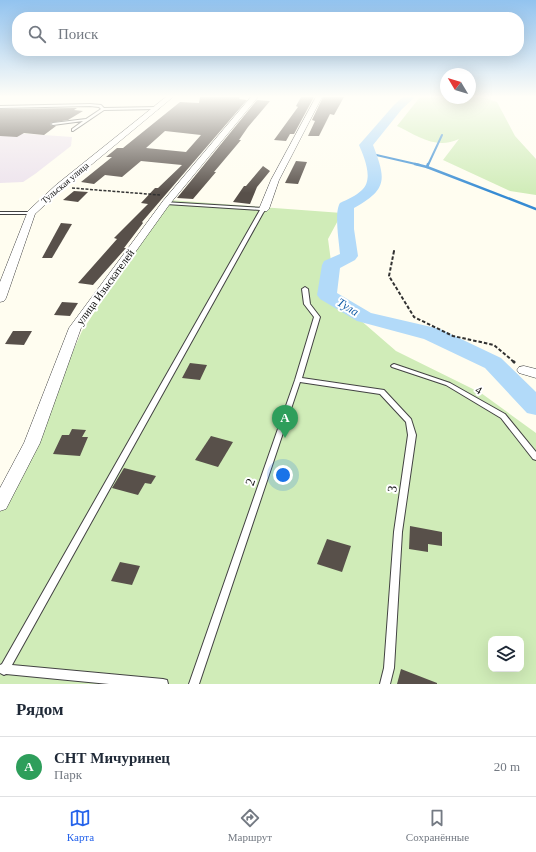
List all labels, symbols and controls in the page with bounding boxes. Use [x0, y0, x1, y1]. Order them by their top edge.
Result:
search box [12, 12, 524, 56]
icon: search [26, 23, 48, 45]
text: Поиск [58, 26, 98, 42]
north arrow [440, 68, 476, 104]
street label: Тульская улица [39, 160, 91, 206]
street label: улица Изыскателей [74, 247, 136, 327]
water label: Тула [335, 295, 361, 319]
street label: 4 [474, 383, 485, 397]
pin: A [272, 405, 298, 438]
your location [273, 465, 293, 485]
street label: 2 [242, 476, 258, 488]
street label: 3 [384, 485, 400, 493]
map controls [488, 636, 524, 672]
button: layers [488, 636, 524, 672]
text: Рядом [16, 700, 64, 719]
text: СНТ Мичуринец [54, 750, 170, 766]
text: A [24, 759, 34, 774]
text: 20 m [494, 759, 520, 774]
text: Парк [54, 767, 82, 782]
tab: Карта [67, 807, 94, 843]
tab: Маршрут [228, 807, 272, 843]
tab: Сохранённые [406, 807, 469, 843]

